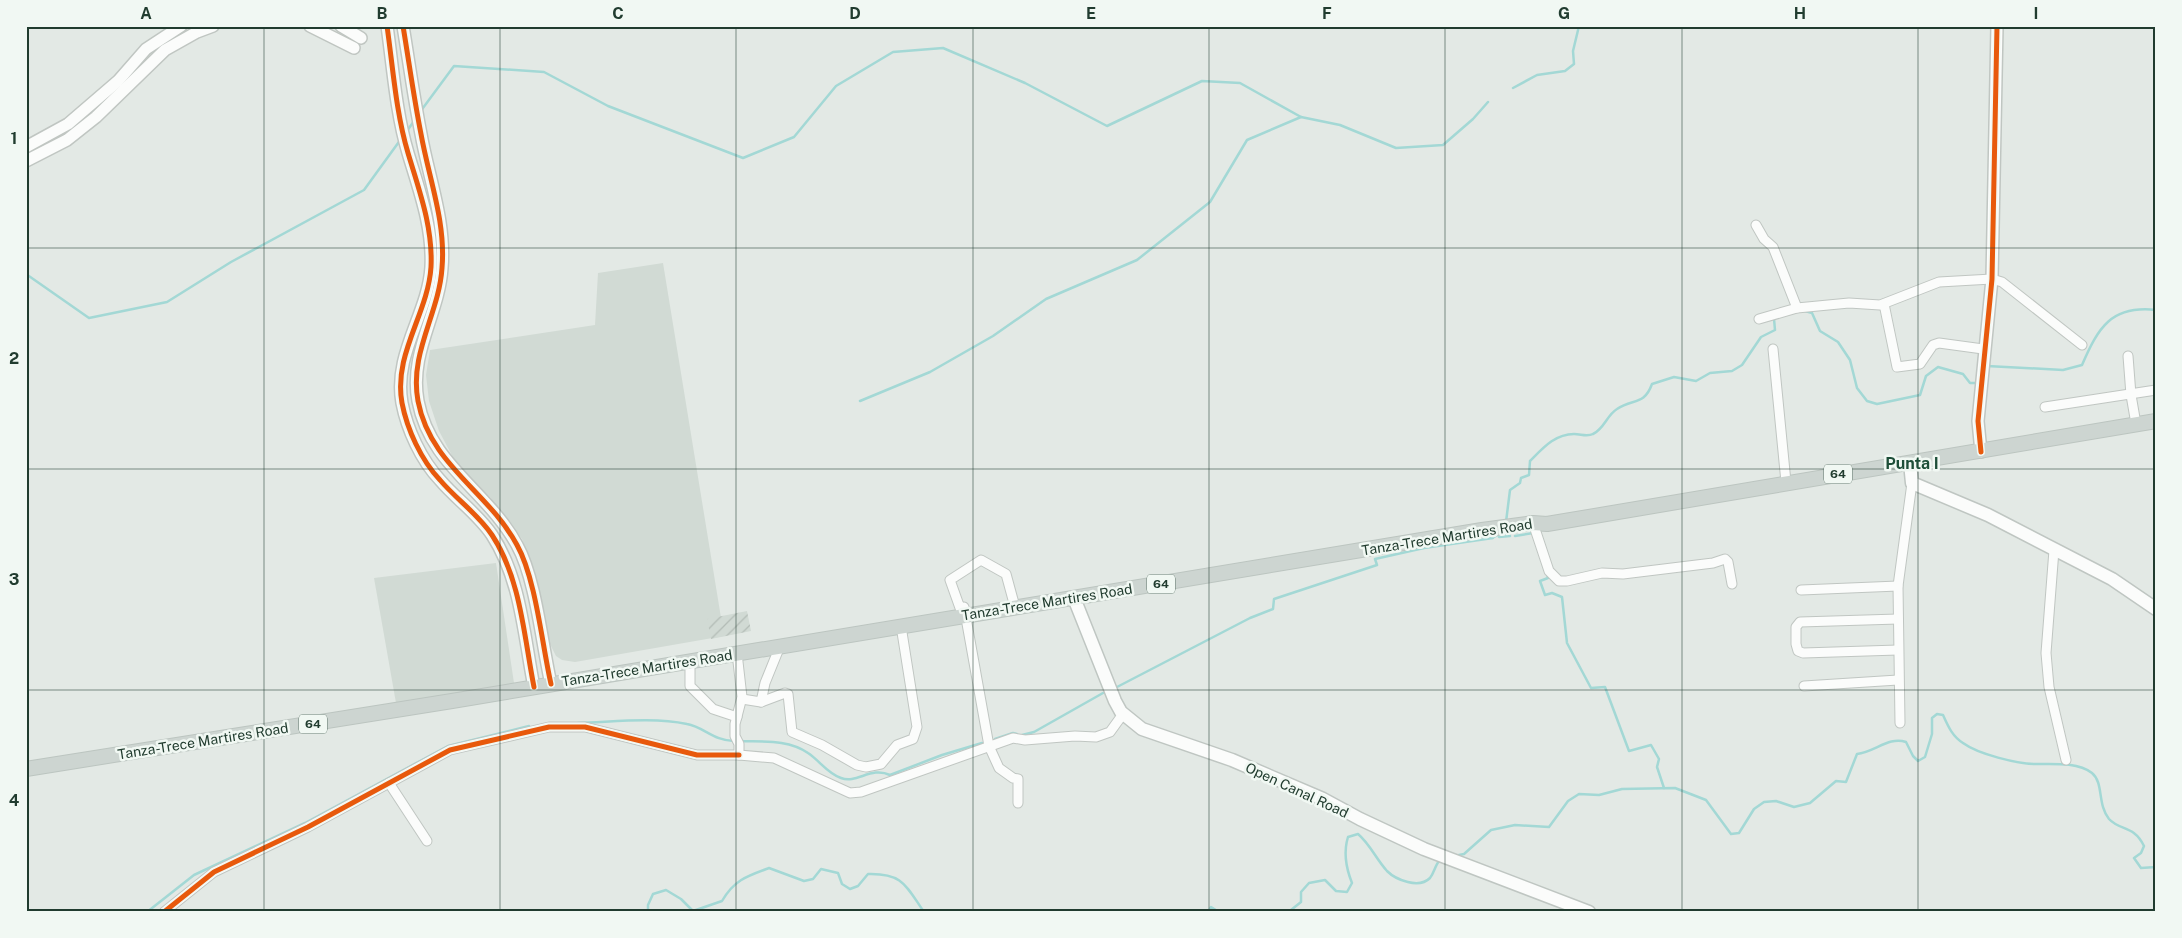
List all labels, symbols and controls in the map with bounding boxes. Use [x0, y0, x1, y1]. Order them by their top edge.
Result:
text: A [140, 4, 152, 23]
text: B [377, 4, 388, 23]
text: C [612, 4, 624, 23]
text: D [849, 4, 861, 23]
text: E [1086, 4, 1096, 23]
text: F [1322, 4, 1332, 23]
text: G [1558, 4, 1570, 23]
text: H [1794, 4, 1806, 23]
text: I [2034, 4, 2038, 23]
text: 1 [11, 129, 17, 148]
text: 2 [9, 349, 19, 368]
district label: Punta I [1885, 454, 1939, 473]
road number: 64 [1824, 464, 1852, 484]
street label: Tanza-Trece Martires Road [1361, 516, 1533, 558]
text: 3 [9, 570, 19, 589]
road number: 64 [1147, 574, 1175, 594]
street label: Tanza-Trece Martires Road [961, 581, 1133, 623]
street label: Tanza-Trece Martires Road [561, 647, 733, 689]
road number: 64 [299, 714, 327, 734]
street label: Tanza-Trece Martires Road [117, 720, 289, 762]
street label: Open Canal Road [1243, 759, 1351, 821]
text: 4 [9, 791, 20, 810]

